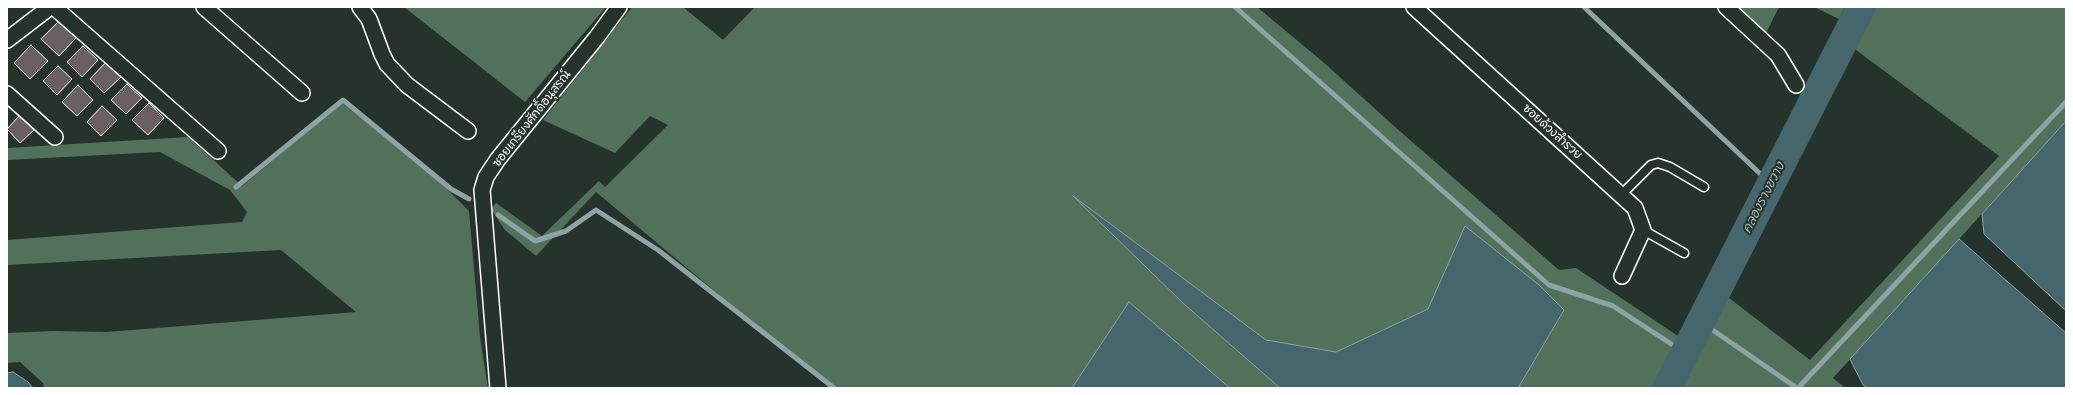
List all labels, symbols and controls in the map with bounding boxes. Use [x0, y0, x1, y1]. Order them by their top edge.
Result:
street label: ซอยเกรียงศักดิ์อนุสรณ์ [490, 68, 574, 170]
street label: ซอยด้วงสำรวย [1519, 101, 1585, 163]
water label: คลองรางขวาง [1740, 160, 1788, 236]

